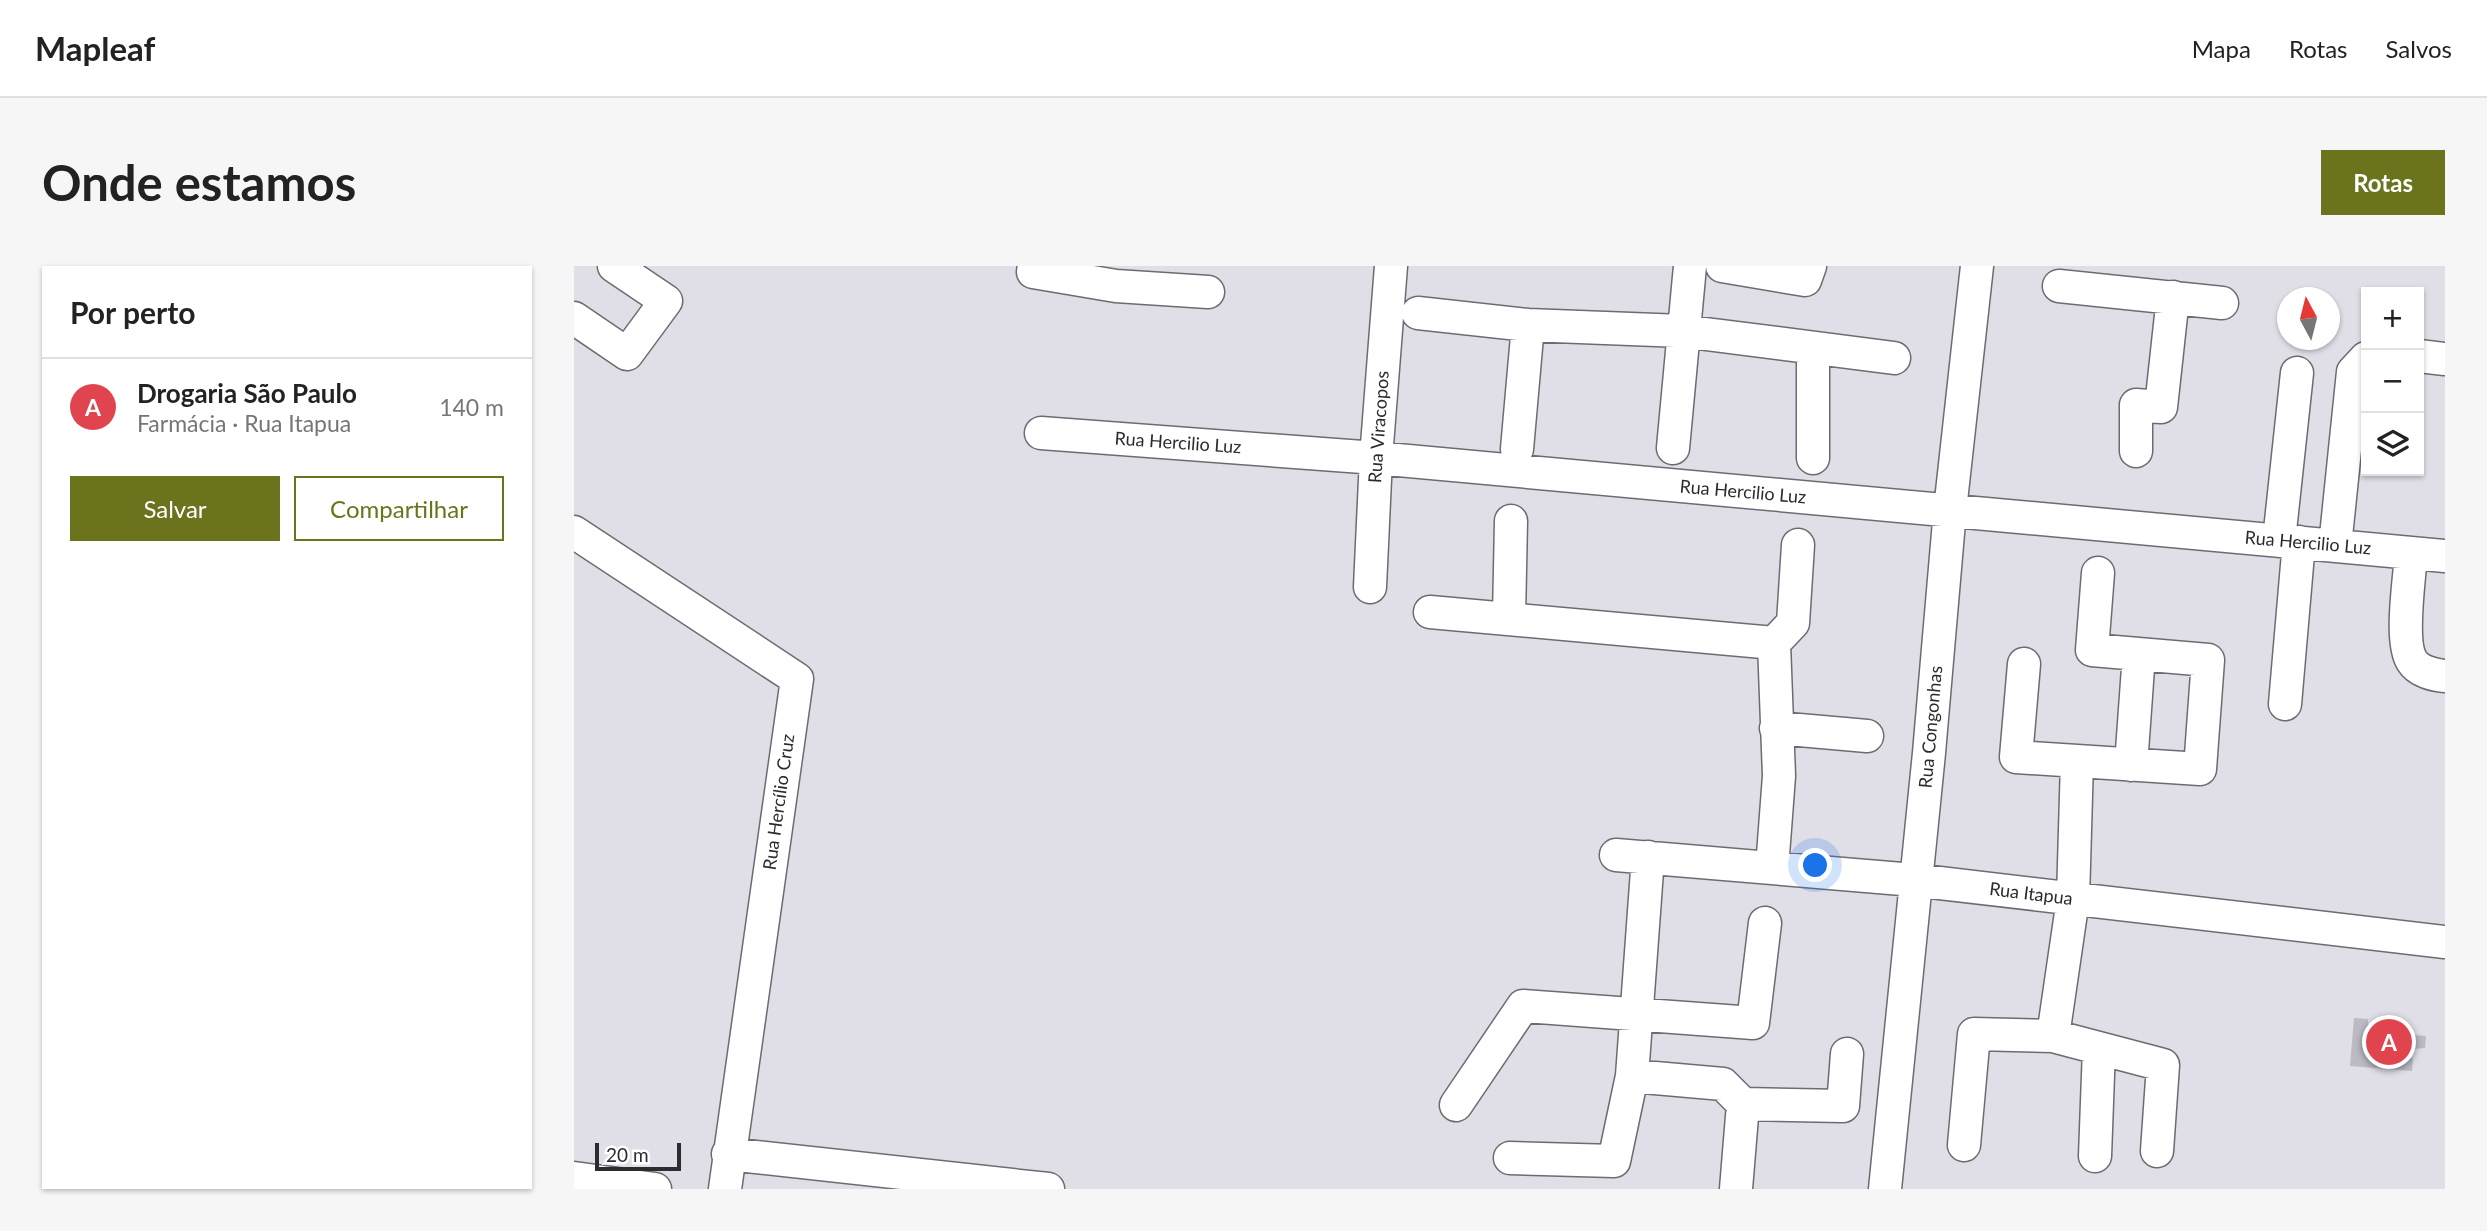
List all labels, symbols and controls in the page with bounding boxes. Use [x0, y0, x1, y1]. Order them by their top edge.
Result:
text: Mapleaf [35, 28, 155, 68]
text: Mapa [2192, 34, 2251, 63]
text: Rotas [2289, 34, 2348, 63]
text: Salvos [2386, 34, 2452, 63]
button: Rotas [2321, 150, 2445, 215]
text: Onde estamos [42, 153, 356, 211]
north arrow [2277, 287, 2340, 350]
map controls [2361, 287, 2424, 476]
button: + [2361, 287, 2424, 350]
text: Por perto [70, 294, 195, 330]
button: − [2361, 350, 2424, 413]
street label: Rua Viracopos [1363, 370, 1393, 484]
text: Drogaria São Paulo [137, 377, 357, 409]
text: A [85, 393, 101, 421]
text: 140 m [439, 393, 504, 421]
text: Farmácia · Rua Itapua [137, 409, 351, 437]
button: layers [2361, 413, 2424, 476]
street label: Rua Hercilio Luz [1114, 427, 1242, 457]
street label: Rua Hercilio Luz [1679, 475, 1807, 507]
button: Salvar [70, 476, 280, 541]
button: Compartilhar [294, 476, 504, 541]
street label: Rua Hercilio Luz [2244, 526, 2372, 558]
street label: Rua Congonhas [1914, 665, 1946, 789]
street label: Rua Hercílio Cruz [758, 733, 798, 871]
your location [1798, 848, 1832, 882]
street label: Rua Itapua [1988, 877, 2074, 909]
pin: A [2366, 1016, 2412, 1068]
scale bar [595, 1140, 681, 1172]
text: 20 m [606, 1143, 649, 1166]

